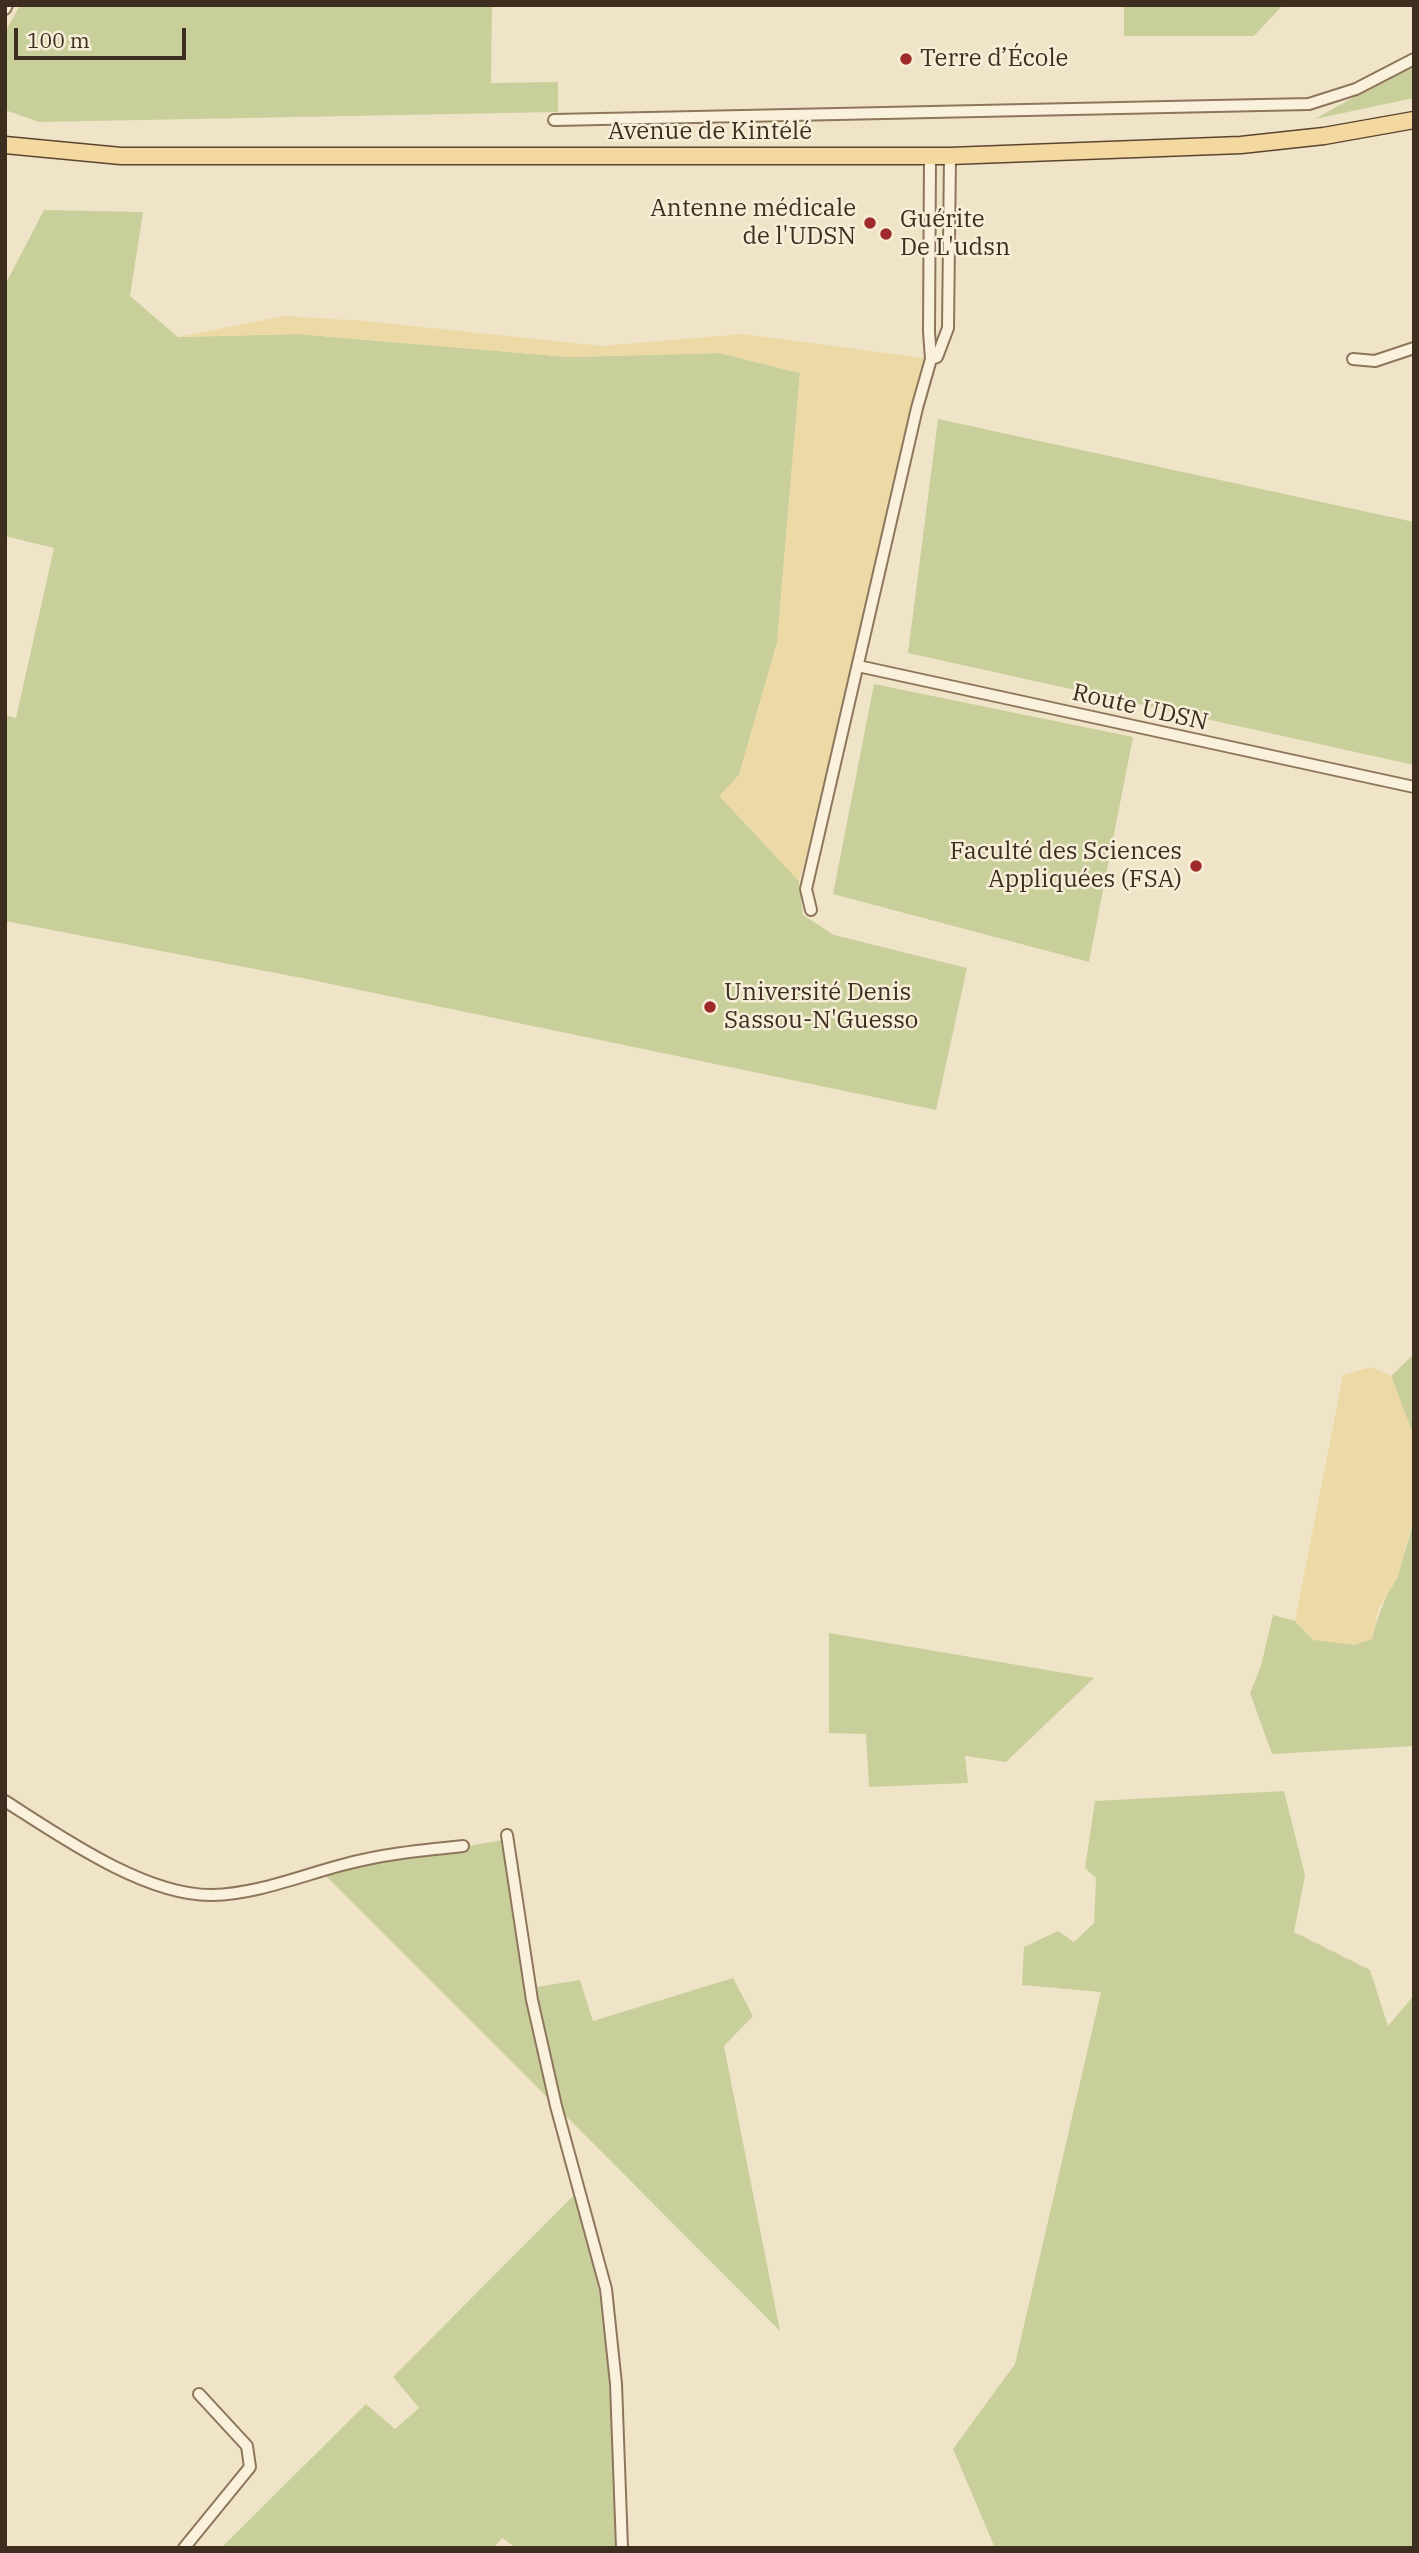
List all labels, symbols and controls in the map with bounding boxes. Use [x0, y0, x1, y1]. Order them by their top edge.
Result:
scale bar [18, 14, 189, 58]
text: 100 m [27, 26, 90, 54]
place label: Terre d’École [920, 45, 1068, 73]
marker: Terre d’École [898, 51, 914, 67]
street label: Avenue de Kintélé [608, 118, 812, 146]
place label: Antenne médicale de l'UDSN [650, 195, 856, 251]
place label: Guérite De L'udsn [900, 206, 1010, 262]
marker: Antenne médicale de l'UDSN [862, 215, 878, 231]
marker: Guérite De L'udsn [878, 226, 894, 242]
street label: Route UDSN [1069, 678, 1211, 738]
place label: Faculté des Sciences Appliquées (FSA) [950, 838, 1182, 894]
marker: Faculté des Sciences Appliquées (FSA) [1188, 858, 1204, 874]
place label: Université Denis Sassou-N'Guesso [724, 979, 918, 1035]
marker: Université Denis Sassou-N'Guesso [702, 999, 718, 1015]

